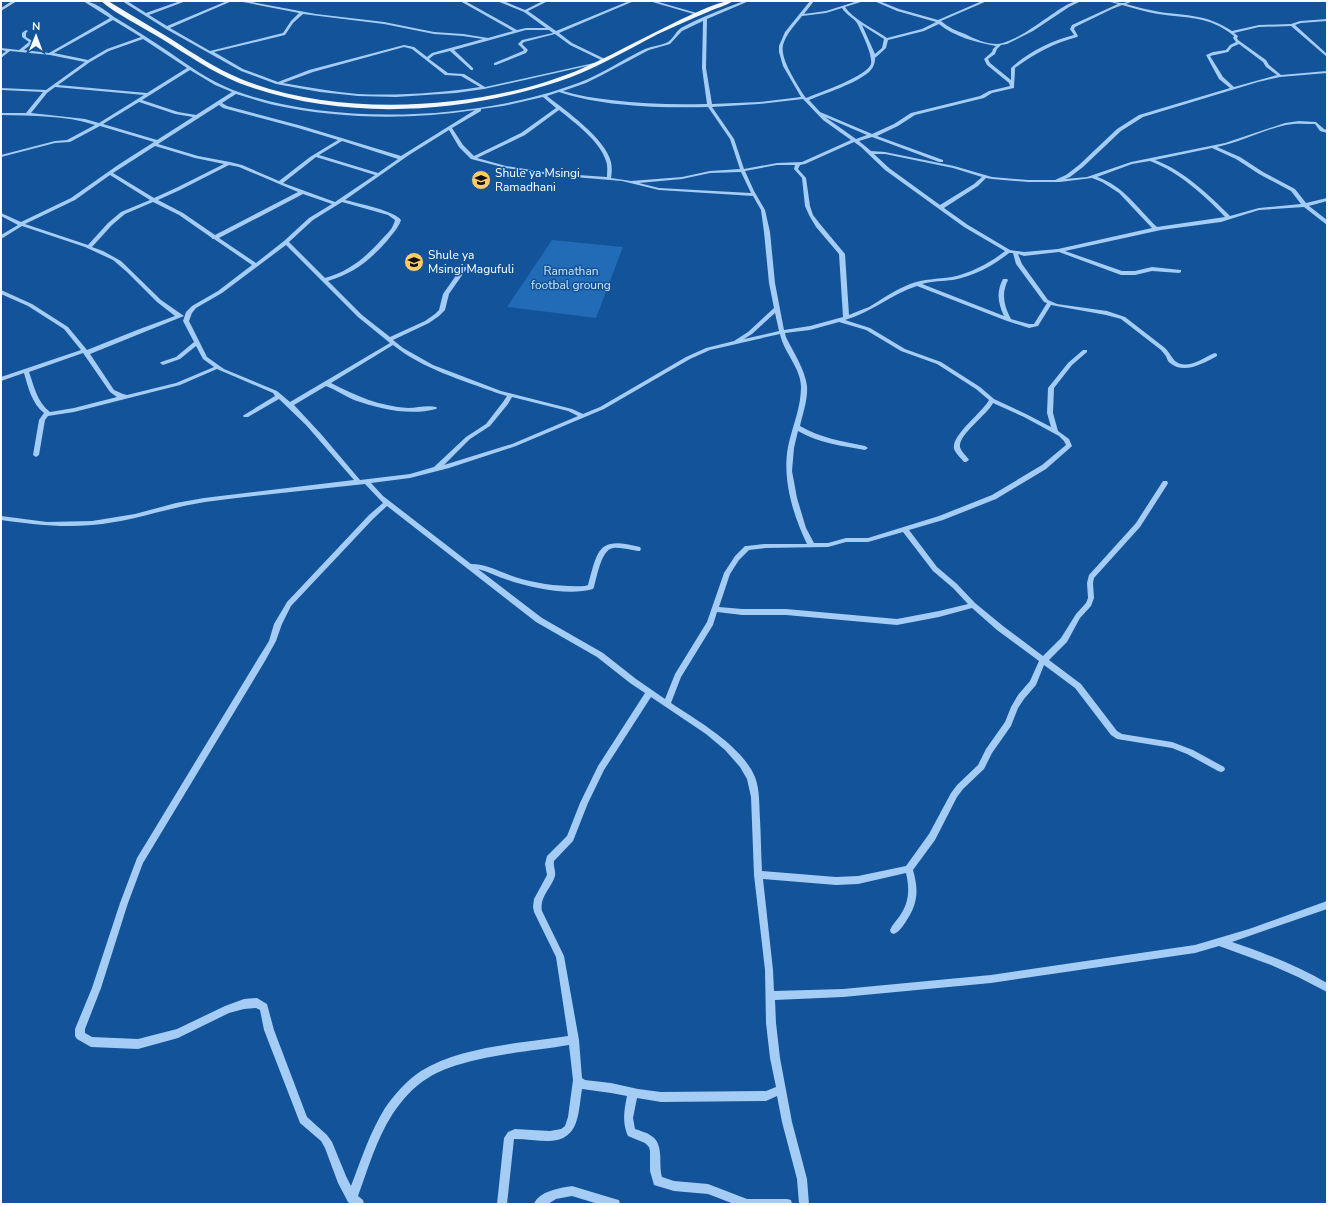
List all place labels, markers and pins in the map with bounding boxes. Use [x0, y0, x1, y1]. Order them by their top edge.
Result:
place label: Shule ya Msingi Ramadhani [495, 165, 580, 195]
school or university icon: Shule ya Msingi Ramadhani [470, 169, 492, 191]
place label: Shule ya Msingi Magufuli [428, 247, 514, 277]
school or university icon: Shule ya Msingi Magufuli [403, 251, 425, 273]

